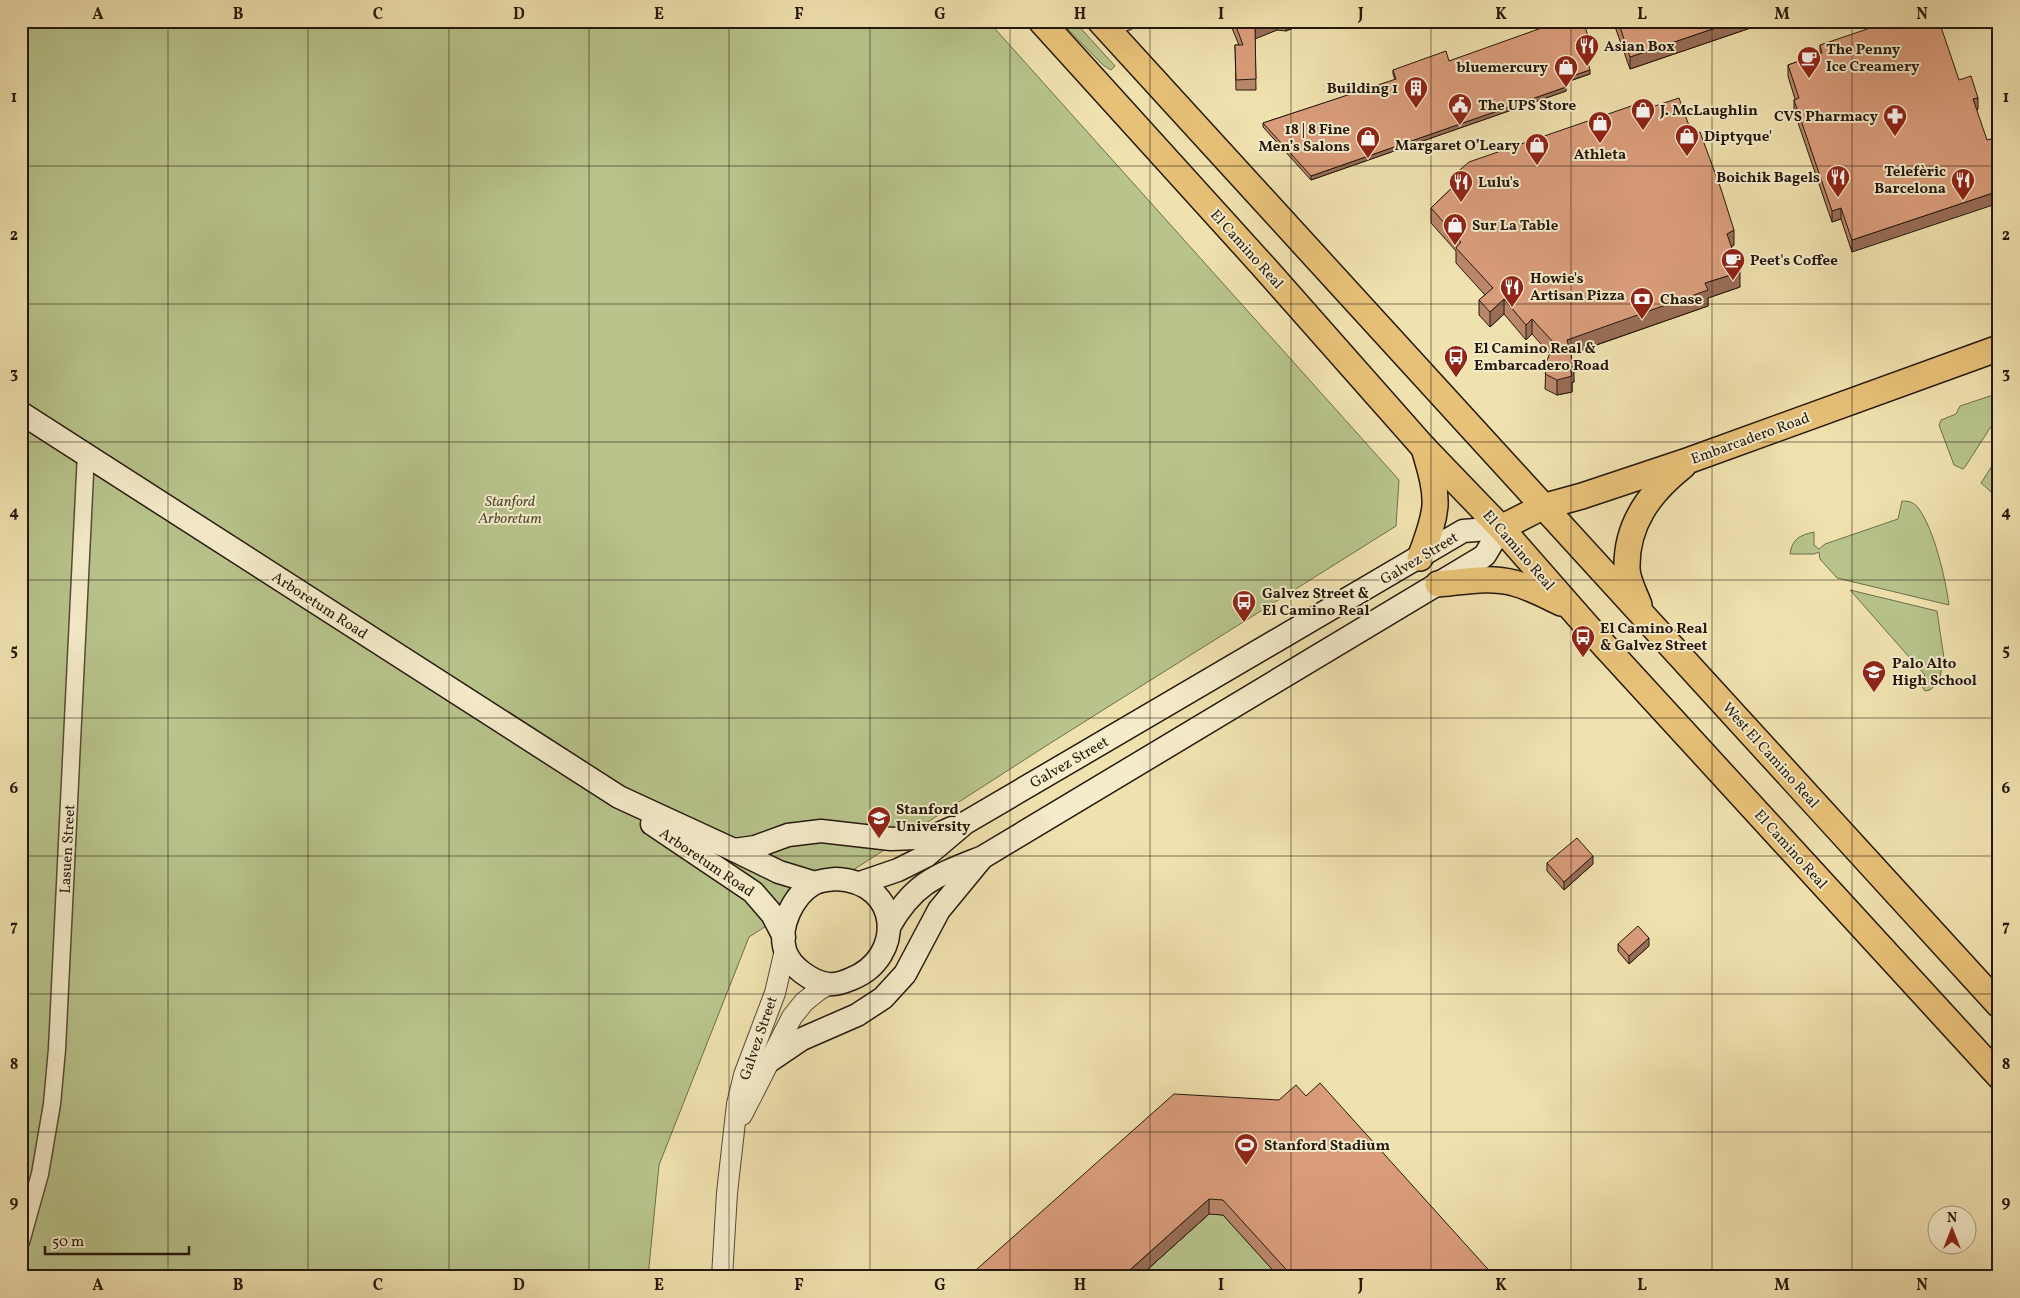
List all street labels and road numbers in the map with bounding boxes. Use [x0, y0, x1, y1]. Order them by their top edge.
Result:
street label: El Camino Real [1204, 206, 1287, 294]
street label: Embarcadero Road [1688, 408, 1813, 471]
street label: El Camino Real [1477, 506, 1559, 596]
street label: Galvez Street [1377, 528, 1463, 591]
street label: Arboretum Road [267, 567, 371, 645]
street label: West El Camino Real [1717, 698, 1823, 814]
street label: Galvez Street [1027, 732, 1113, 794]
street label: Lasuen Street [56, 804, 81, 894]
street label: El Camino Real [1748, 806, 1831, 894]
street label: Arboretum Road [655, 824, 758, 903]
street label: Galvez Street [735, 994, 784, 1083]

